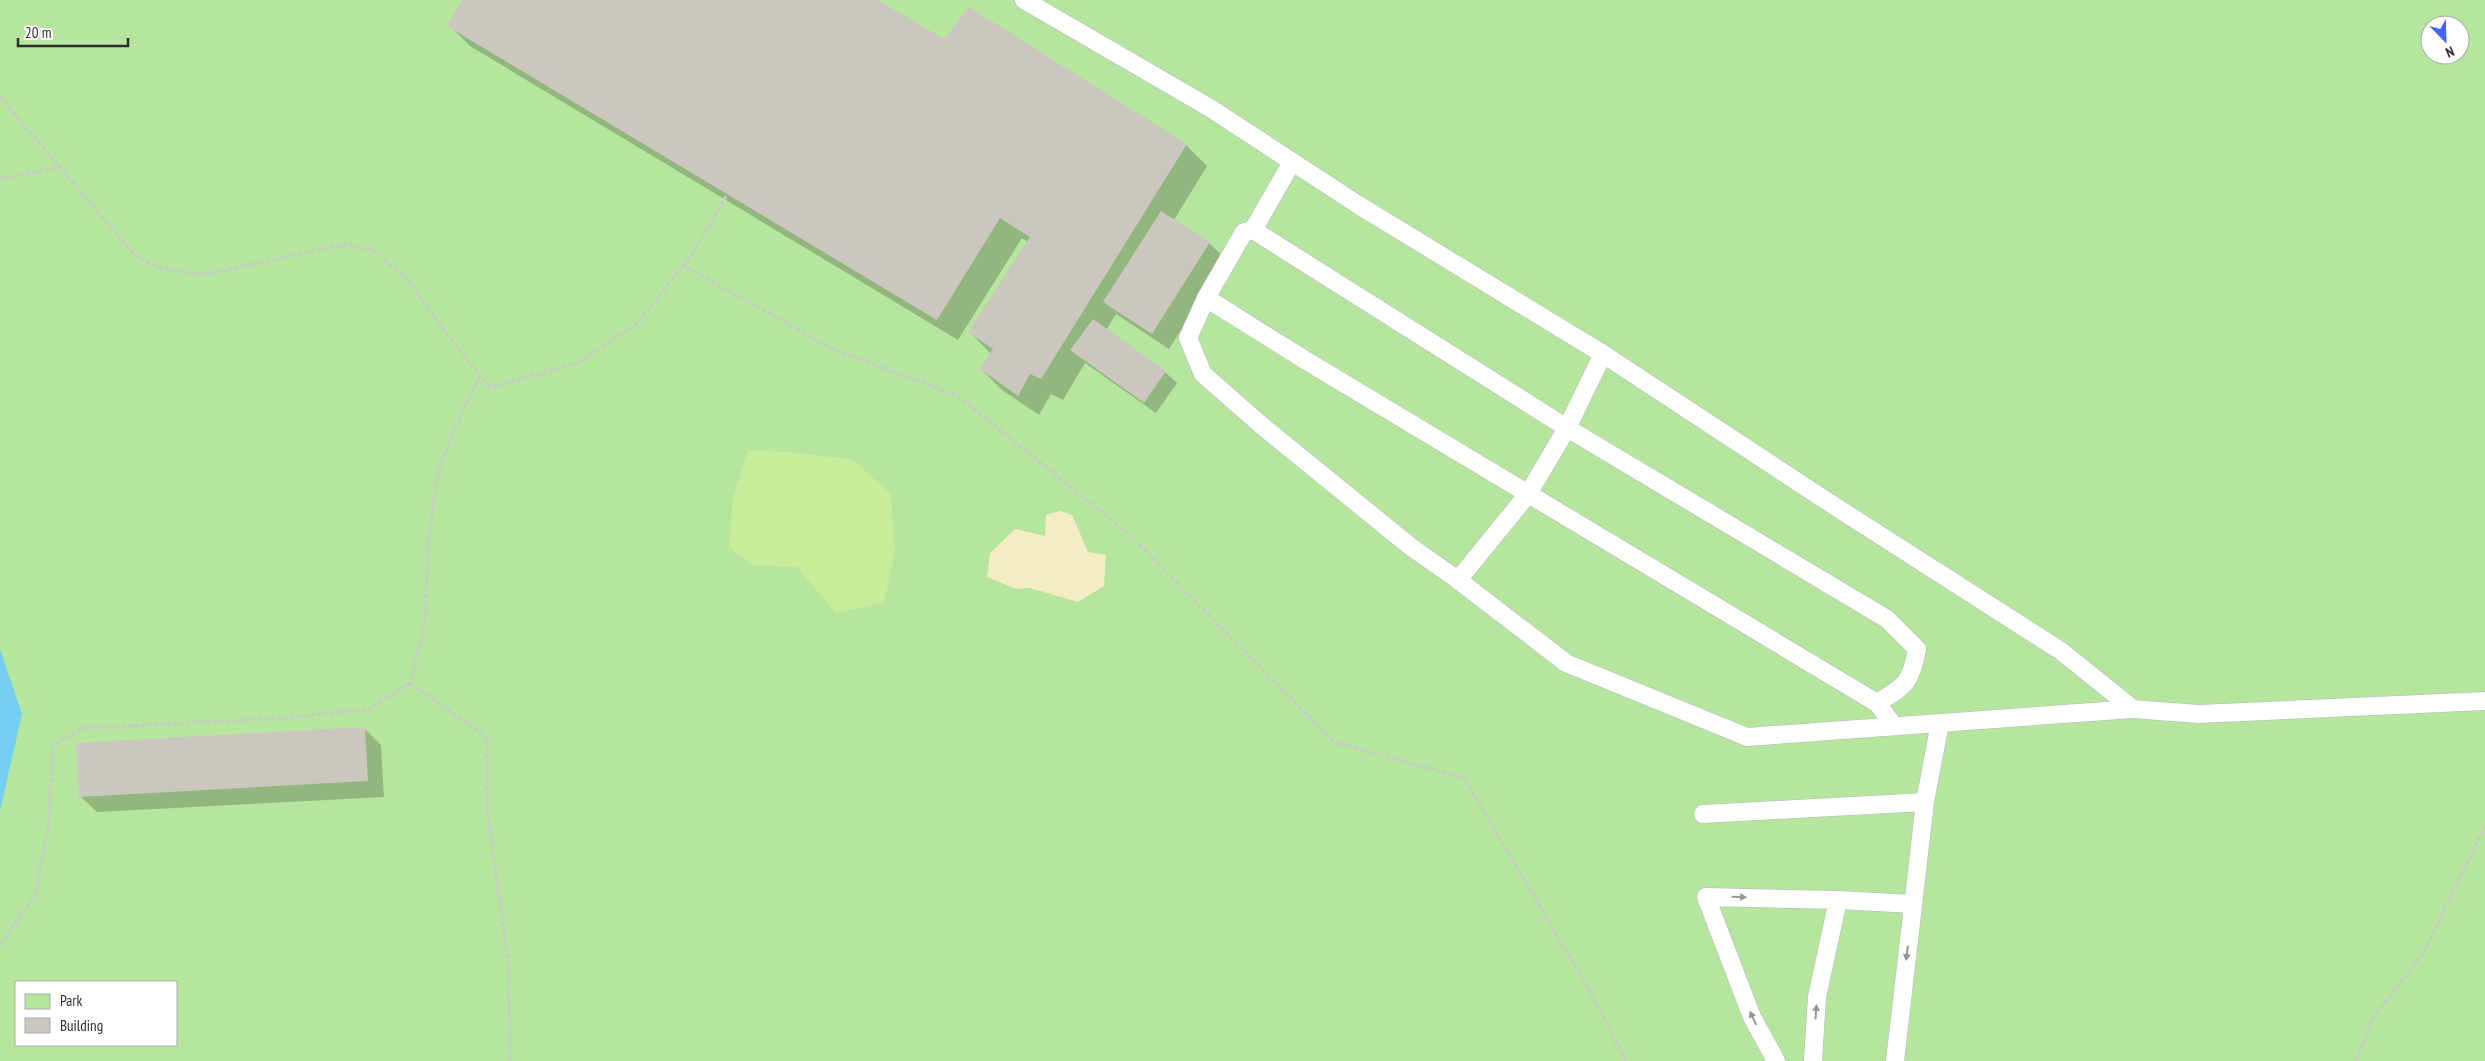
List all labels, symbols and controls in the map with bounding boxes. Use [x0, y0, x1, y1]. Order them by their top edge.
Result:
scale bar [18, 15, 128, 47]
north arrow [2420, 15, 2470, 65]
text: 20 m [25, 23, 51, 42]
text: N [2443, 42, 2457, 62]
one-way arrow [1731, 894, 1747, 902]
one-way arrow [1903, 945, 1911, 961]
legend [15, 981, 178, 1046]
text: Park [60, 991, 82, 1010]
one-way arrow [1812, 1004, 1820, 1020]
one-way arrow [1749, 1011, 1757, 1025]
text: Building [60, 1016, 103, 1035]

